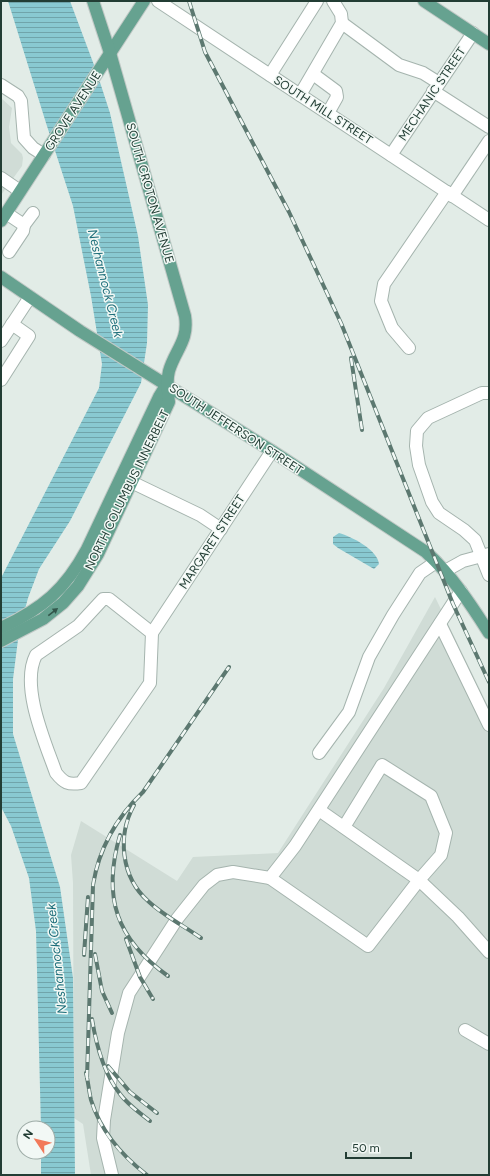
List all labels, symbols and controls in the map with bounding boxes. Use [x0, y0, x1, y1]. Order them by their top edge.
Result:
street label: MECHANIC STREET [396, 44, 469, 143]
street label: GROVE AVENUE [42, 69, 104, 153]
street label: SOUTH MILL STREET [271, 73, 375, 147]
street label: SOUTH CROTON AVENUE [123, 121, 177, 265]
water label: Neshannock Creek [85, 227, 126, 340]
street label: SOUTH JEFFERSON STREET [167, 381, 305, 478]
street label: NORTH COLUMBUS INNERBELT [82, 407, 172, 572]
street label: MARGARET STREET [176, 492, 248, 592]
one-way arrow [47, 607, 58, 616]
water label: Neshannock Creek [43, 902, 70, 1015]
north arrow [16, 1120, 56, 1160]
text: N [20, 1127, 36, 1142]
scale bar [346, 1134, 411, 1160]
text: 50 m [352, 1141, 380, 1155]

